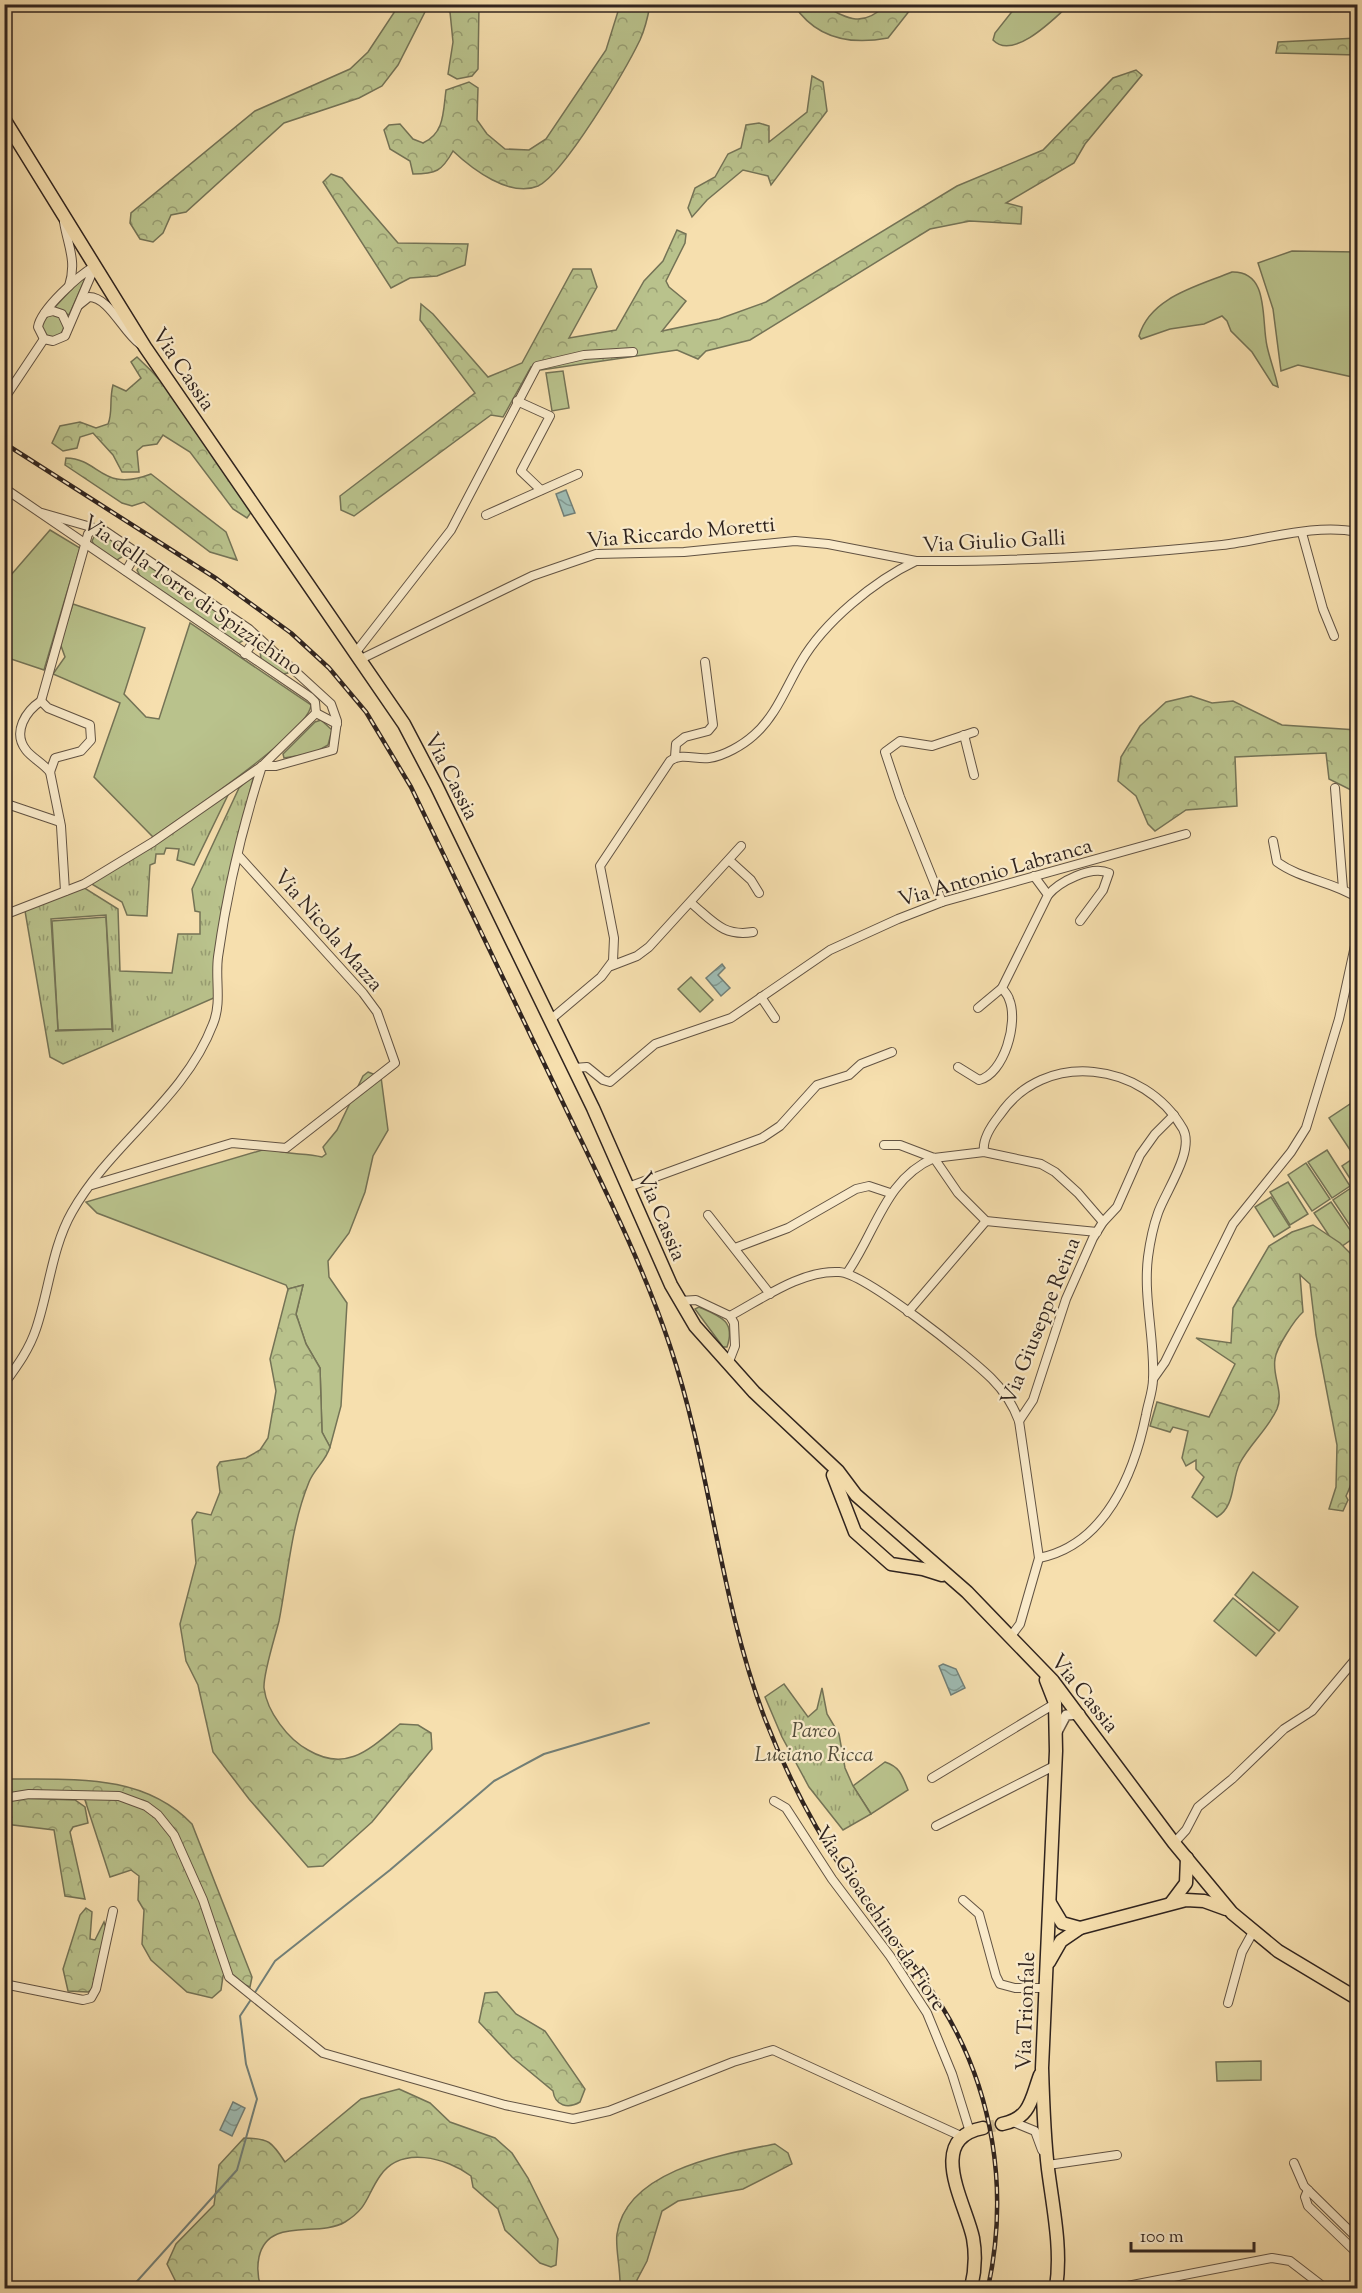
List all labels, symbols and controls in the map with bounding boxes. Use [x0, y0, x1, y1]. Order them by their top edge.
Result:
street label: Via Cassia [144, 323, 221, 418]
street label: Via della Torre di Spizzichino [76, 509, 308, 684]
street label: Via Riccardo Moretti [586, 511, 777, 557]
street label: Via Giulio Galli [922, 524, 1066, 562]
street label: Via Cassia [415, 728, 485, 826]
street label: Via Antonio Labranca [895, 832, 1096, 916]
street label: Via Nicola Mazza [266, 863, 389, 999]
street label: Via Cassia [628, 1168, 693, 1266]
street label: Via Giuseppe Reina [995, 1233, 1089, 1410]
street label: Via Cassia [1042, 1648, 1125, 1741]
park label: Parco Luciano Ricca [754, 1717, 874, 1771]
street label: Via Gioacchino da Fiore [806, 1821, 953, 2018]
street label: Via Trionfale [1010, 1951, 1044, 2071]
scale bar [1131, 2215, 1254, 2253]
text: 100 m [1140, 2225, 1184, 2251]

